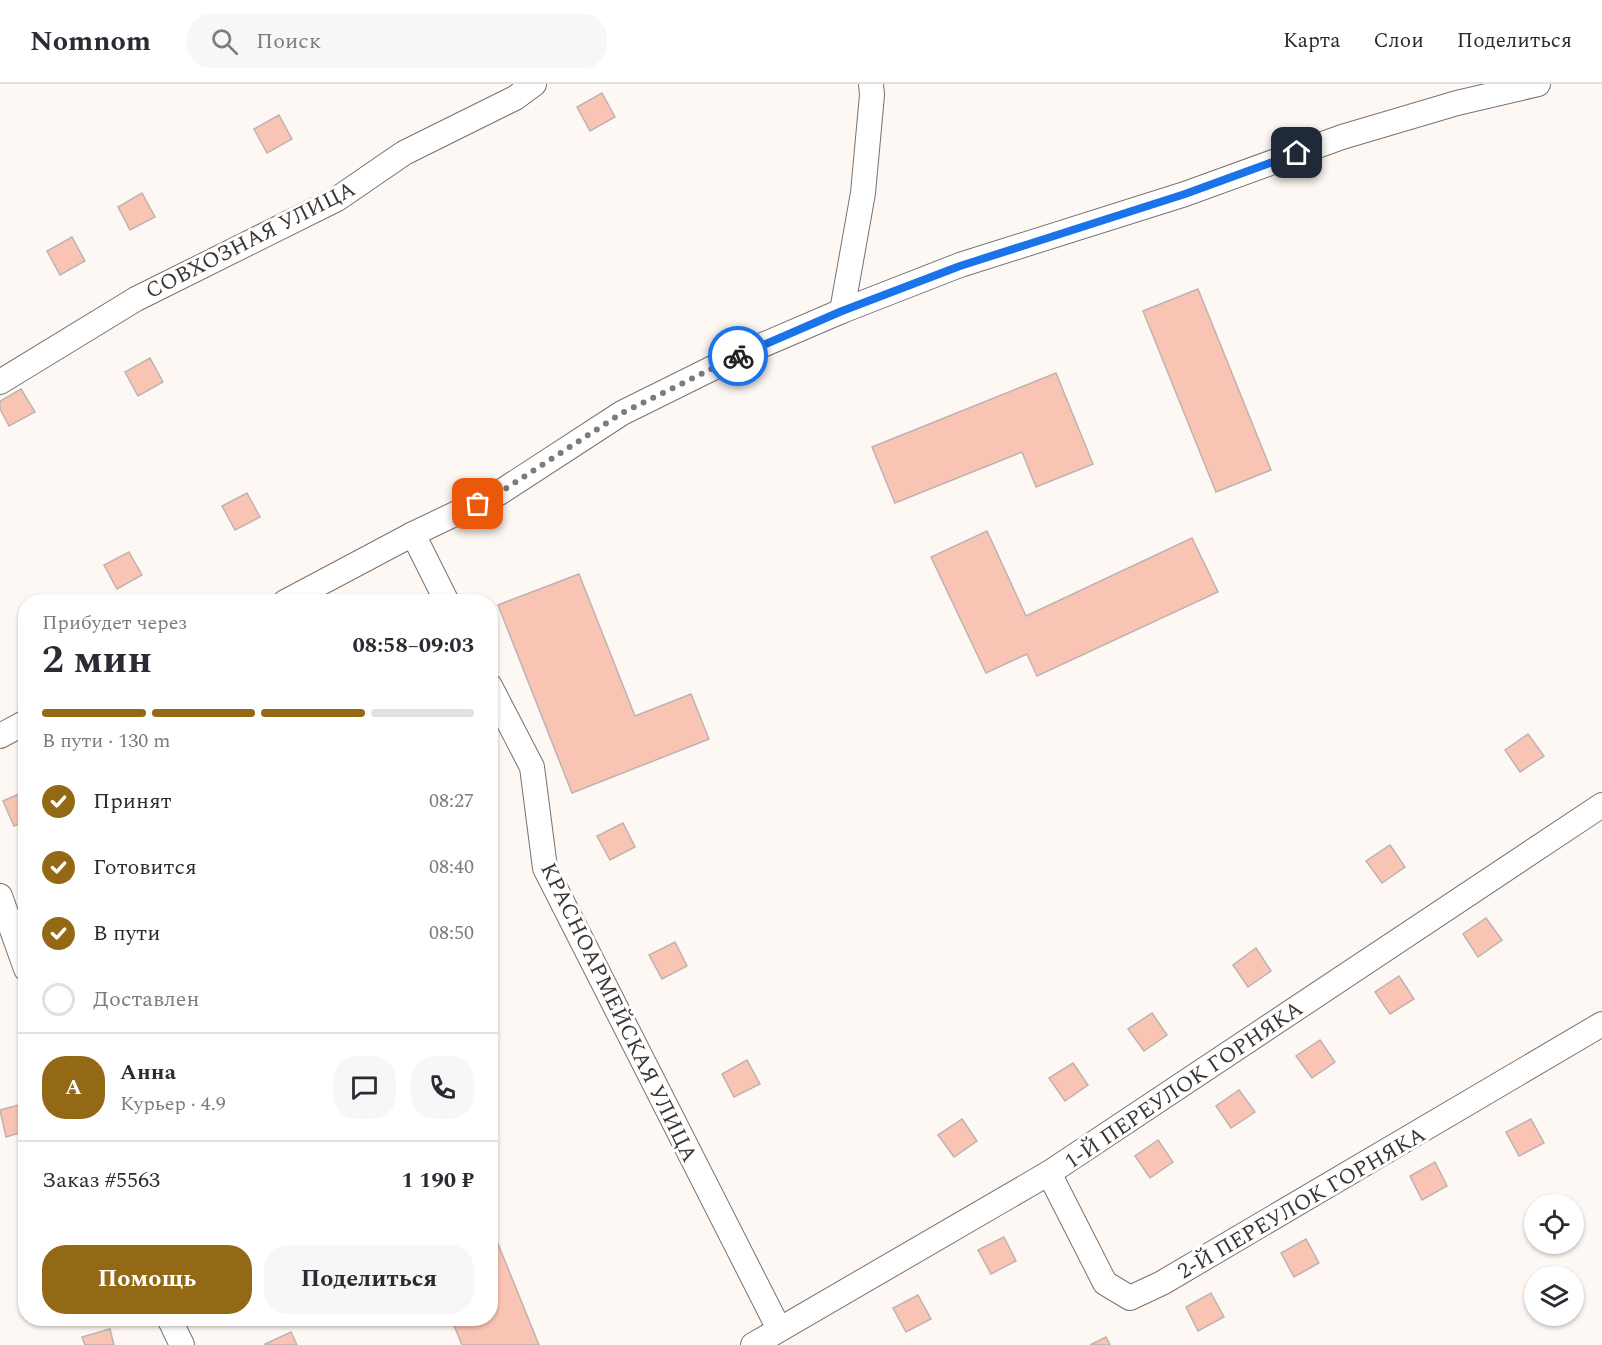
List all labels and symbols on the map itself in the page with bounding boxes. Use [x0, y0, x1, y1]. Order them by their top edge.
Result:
pin [1271, 127, 1322, 178]
street label: СОВХОЗНАЯ УЛИЦА [140, 173, 362, 308]
courier [708, 326, 768, 386]
pin [452, 478, 503, 529]
street label: КРАСНОАРМЕЙСКАЯ УЛИЦА [532, 857, 706, 1168]
street label: 1-Й ПЕРЕУЛОК ГОРНЯКА [1058, 993, 1310, 1178]
street label: 2-Й ПЕРЕУЛОК ГОРНЯКА [1171, 1119, 1432, 1288]

